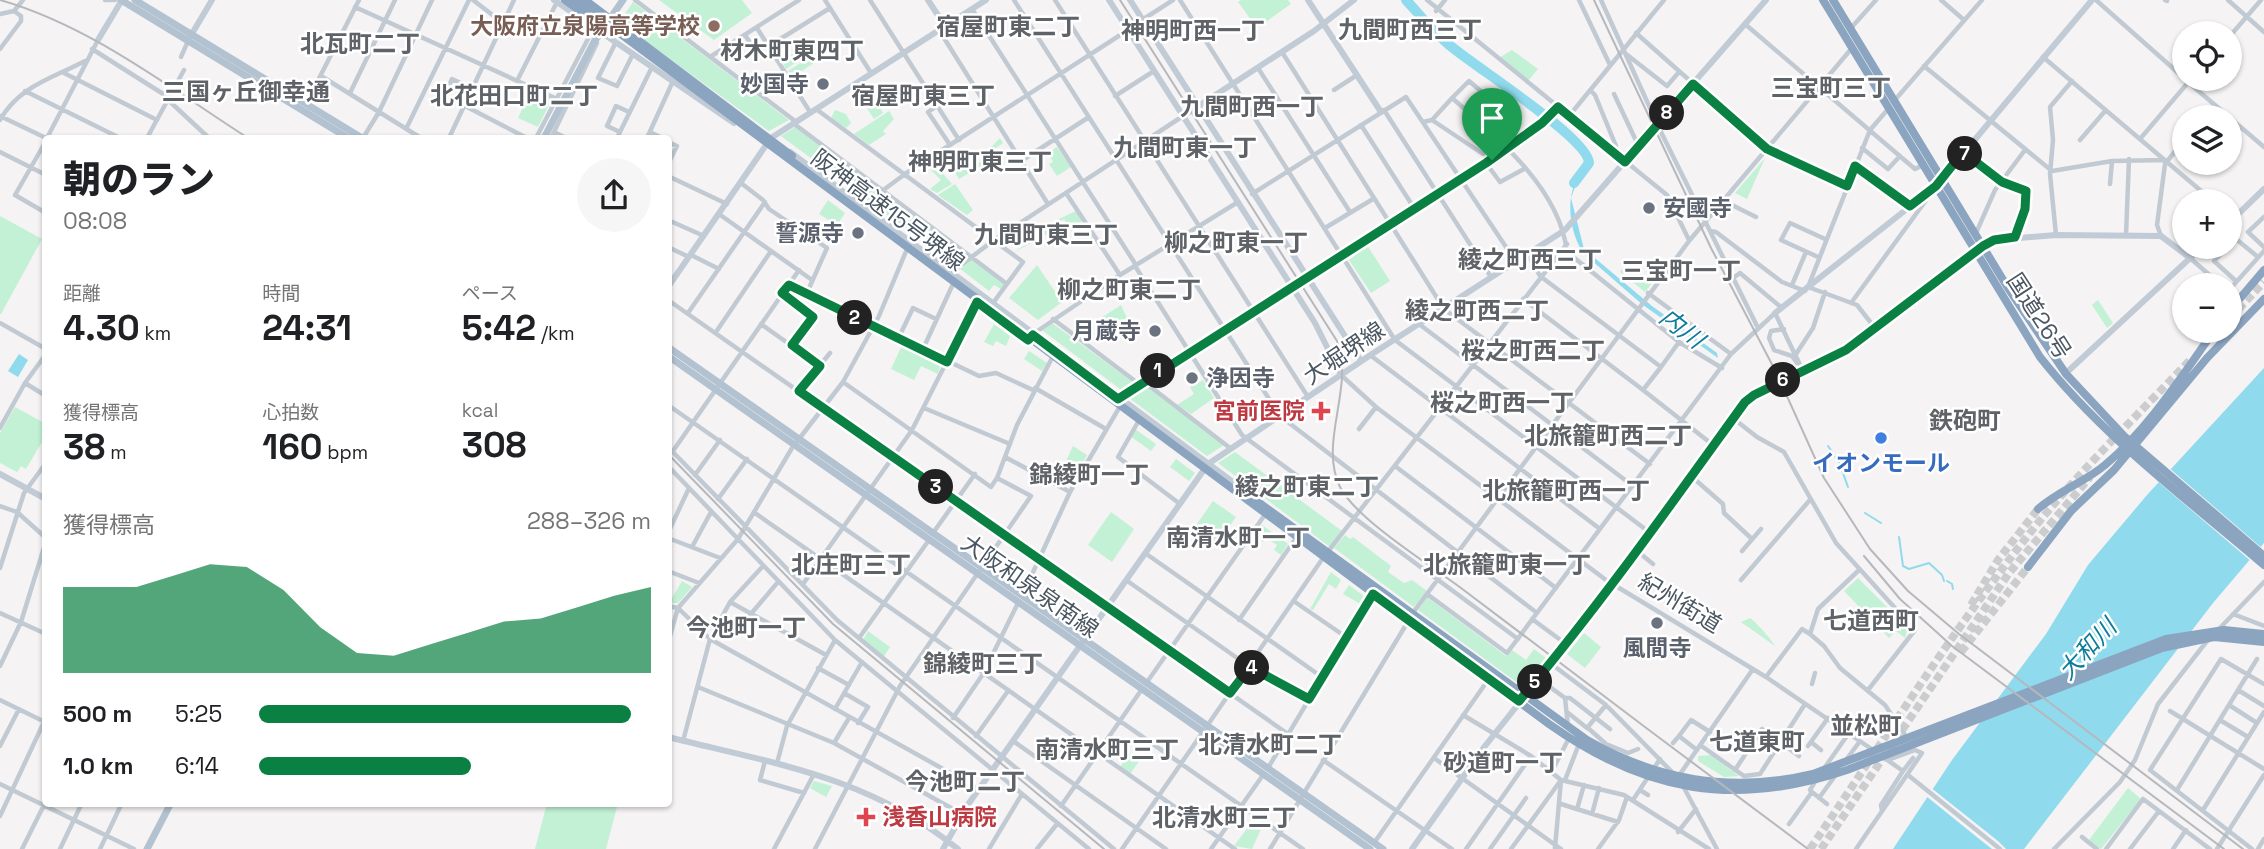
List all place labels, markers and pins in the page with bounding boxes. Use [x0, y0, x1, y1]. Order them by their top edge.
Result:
place label: 大阪府立泉陽高等学校 [470, 11, 700, 41]
marker: 大阪府立泉陽高等学校 [706, 18, 722, 34]
place label: 妙国寺 [740, 69, 809, 99]
marker: 妙国寺 [815, 76, 831, 92]
pin [1462, 88, 1522, 160]
pin: 8 [1650, 96, 1684, 130]
pin: 7 [1948, 136, 1982, 172]
place label: 安國寺 [1663, 193, 1732, 223]
marker: 安國寺 [1641, 200, 1657, 216]
place label: 誓源寺 [775, 218, 844, 248]
marker: 誓源寺 [850, 225, 866, 241]
pin: 2 [838, 300, 872, 336]
place label: 月蔵寺 [1072, 316, 1141, 346]
marker: 月蔵寺 [1147, 323, 1163, 339]
pin: 1 [1140, 354, 1176, 388]
pin: 6 [1766, 362, 1800, 398]
place label: 浄因寺 [1206, 363, 1275, 393]
marker: 浄因寺 [1184, 370, 1200, 386]
place label: 宮前医院 [1213, 396, 1305, 426]
marker: 宮前医院 [1311, 401, 1331, 421]
marker: イオンモール [1873, 430, 1889, 446]
place label: イオンモール [1812, 448, 1950, 478]
pin: 3 [918, 470, 954, 504]
marker: 風間寺 [1649, 615, 1665, 631]
place label: 風間寺 [1623, 633, 1692, 663]
pin: 4 [1234, 650, 1270, 686]
pin: 5 [1518, 664, 1552, 700]
place label: 浅香山病院 [882, 802, 997, 832]
marker: 浅香山病院 [856, 807, 876, 827]

